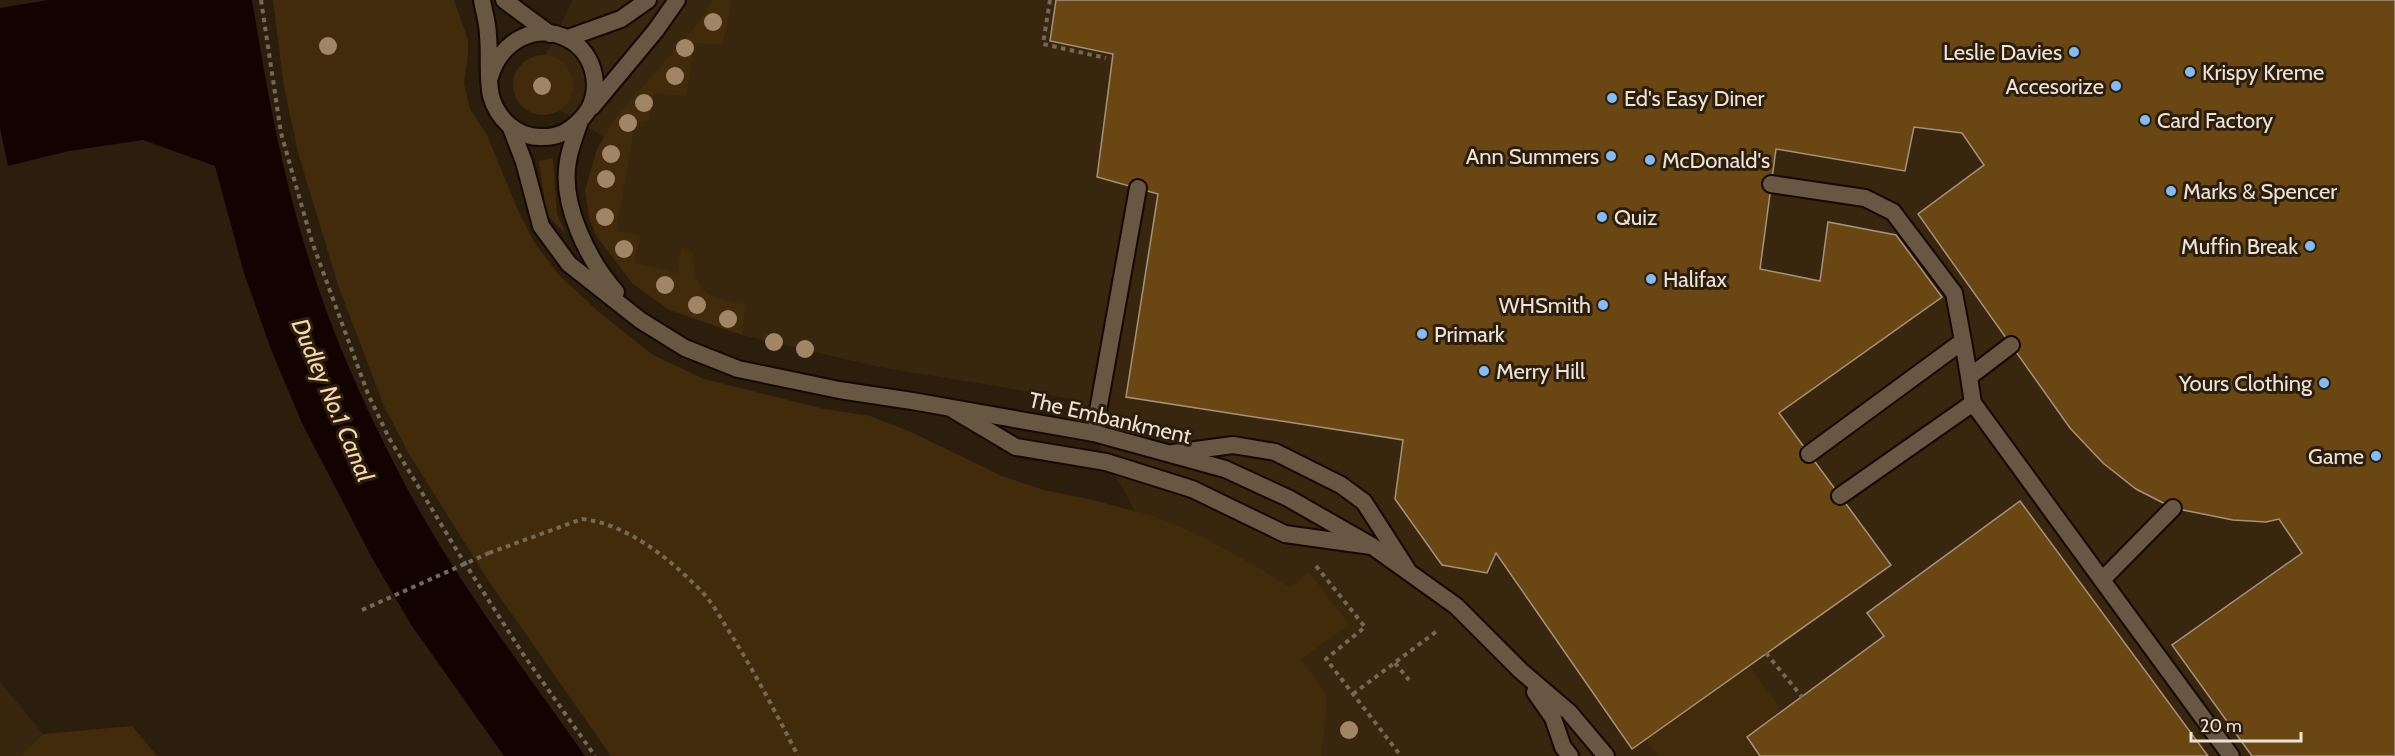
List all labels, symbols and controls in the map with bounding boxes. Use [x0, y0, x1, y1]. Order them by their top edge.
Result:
place label: Leslie Davies [1943, 39, 2062, 66]
marker: Leslie Davies [2067, 45, 2081, 59]
place label: Krispy Kreme [2202, 59, 2324, 86]
marker: Krispy Kreme [2183, 65, 2197, 79]
place label: Accesorize [2006, 73, 2104, 100]
marker: Accesorize [2109, 79, 2123, 93]
place label: Ed's Easy Diner [1624, 85, 1765, 112]
marker: Ed's Easy Diner [1605, 91, 1619, 105]
place label: Card Factory [2157, 107, 2273, 134]
marker: Card Factory [2138, 113, 2152, 127]
place label: Ann Summers [1466, 143, 1599, 170]
place label: McDonald's [1662, 147, 1770, 174]
marker: Ann Summers [1604, 149, 1618, 163]
marker: McDonald's [1643, 153, 1657, 167]
place label: Marks & Spencer [2183, 178, 2337, 205]
marker: Marks & Spencer [2164, 184, 2178, 198]
place label: Quiz [1614, 204, 1657, 231]
marker: Quiz [1595, 210, 1609, 224]
place label: Muffin Break [2181, 233, 2298, 260]
marker: Muffin Break [2303, 239, 2317, 253]
place label: Halifax [1663, 266, 1727, 293]
marker: Halifax [1644, 272, 1658, 286]
place label: WHSmith [1499, 292, 1591, 319]
marker: WHSmith [1596, 298, 1610, 312]
water label: Dudley No.1 Canal [286, 314, 381, 486]
place label: Primark [1434, 321, 1505, 348]
marker: Primark [1415, 327, 1429, 341]
place label: Merry Hill [1496, 358, 1586, 385]
marker: Merry Hill [1477, 364, 1491, 378]
place label: Yours Clothing [2178, 370, 2313, 397]
marker: Yours Clothing [2317, 376, 2331, 390]
street label: The Embankment [1026, 386, 1194, 450]
place label: Game [2308, 443, 2364, 470]
marker: Game [2369, 449, 2383, 463]
scale bar [2191, 705, 2300, 743]
text: 20 m [2200, 715, 2242, 737]

